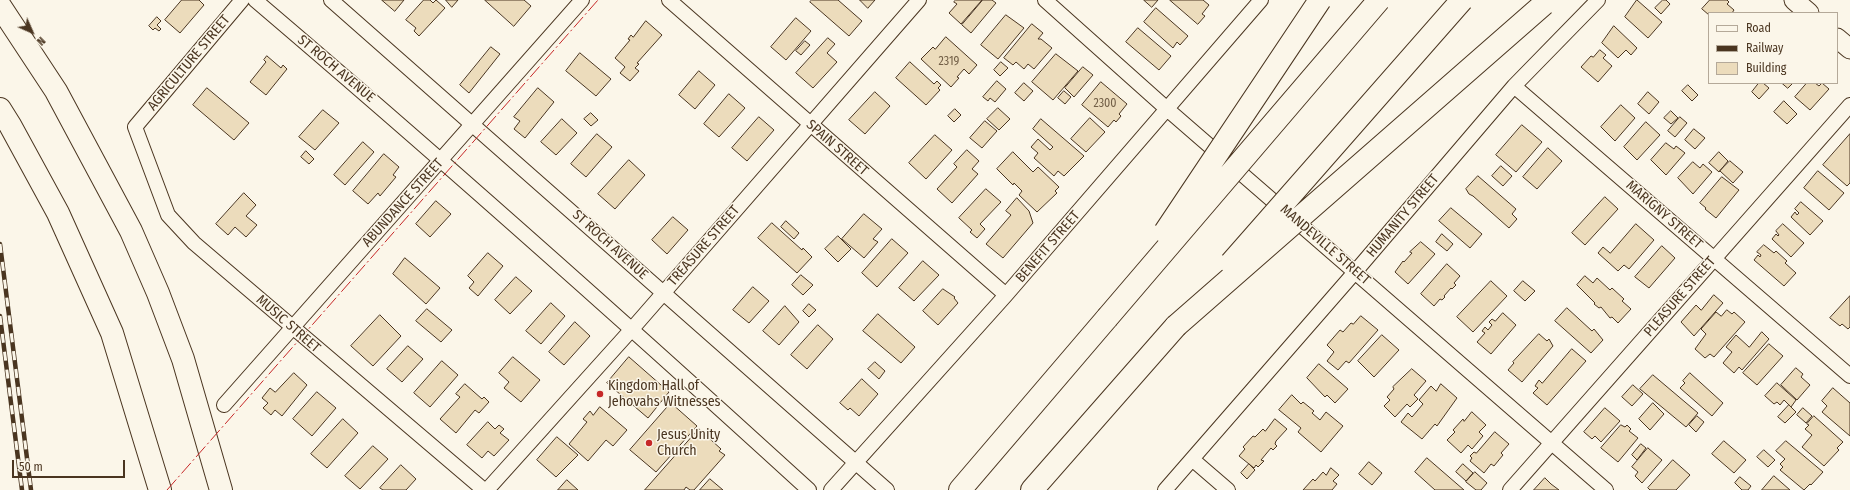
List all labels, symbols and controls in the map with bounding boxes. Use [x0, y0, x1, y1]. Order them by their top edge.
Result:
north arrow [12, 12, 52, 52]
street label: AGRICULTURE STREET [144, 12, 234, 114]
legend [1708, 12, 1838, 84]
text: Road [1746, 21, 1771, 35]
street label: ST ROCH AVENUE [294, 32, 378, 106]
text: N [34, 34, 48, 48]
text: Railway [1746, 41, 1783, 55]
house number: 2319 [939, 55, 959, 69]
text: Building [1746, 61, 1786, 75]
house number: 2300 [1093, 97, 1117, 111]
street label: SPAIN STREET [803, 117, 871, 179]
street label: ABUNDANCE STREET [359, 155, 447, 251]
street label: HUMANITY STREET [1363, 171, 1443, 261]
street label: MARIGNY STREET [1622, 177, 1706, 253]
street label: MANDEVILLE STREET [1276, 201, 1374, 289]
street label: TREASURE STREET [665, 202, 743, 290]
street label: ST ROCH AVENUE [569, 207, 651, 283]
street label: BENEFIT STREET [1012, 208, 1084, 286]
street label: PLEASURE STREET [1641, 254, 1719, 340]
street label: MUSIC STREET [253, 292, 323, 356]
place label: Kingdom Hall of Jehovahs Witnesses [608, 378, 721, 410]
marker: Kingdom Hall of Jehovahs Witnesses [595, 389, 605, 399]
place label: Jesus Unity Church [657, 427, 720, 460]
marker: Jesus Unity Church [644, 438, 654, 448]
scale bar [14, 452, 127, 478]
text: 50 m [19, 460, 43, 474]

